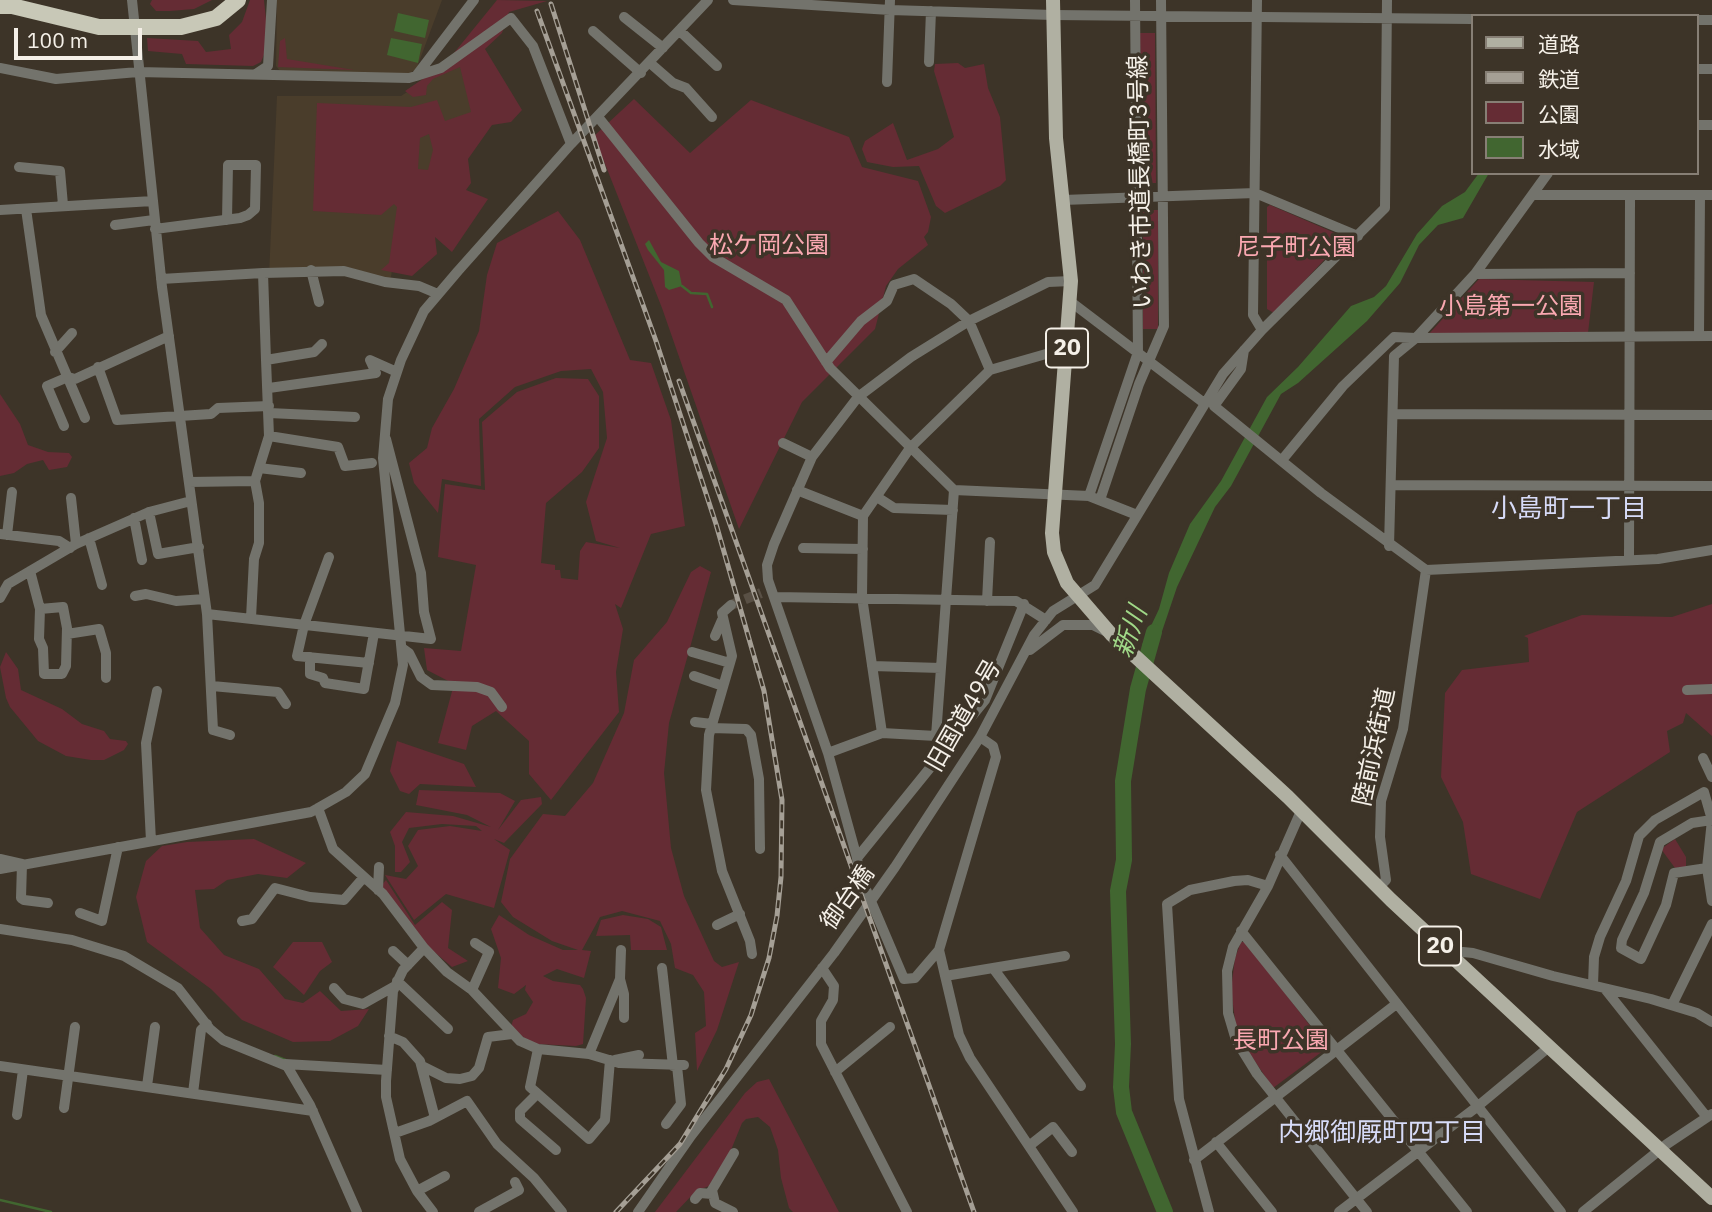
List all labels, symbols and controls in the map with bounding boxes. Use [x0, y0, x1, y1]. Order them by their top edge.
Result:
scale bar [18, 14, 145, 58]
legend [1470, 14, 1698, 175]
text: 100 m [27, 26, 88, 54]
text: 道路 [1538, 30, 1580, 58]
street label: いわき市道長橋町3号線 [1124, 55, 1158, 309]
text: 鉄道 [1538, 65, 1580, 93]
text: 公園 [1538, 100, 1580, 128]
text: 水域 [1538, 135, 1580, 163]
park label: 松ケ岡公園 [709, 232, 829, 260]
park label: 尼子町公園 [1236, 234, 1356, 262]
park label: 小島第一公園 [1439, 293, 1583, 321]
road number: 20 [1046, 328, 1088, 368]
district label: 小島町一丁目 [1491, 493, 1647, 525]
water label: 新川 [1107, 602, 1155, 662]
street label: 旧国道49号 [920, 655, 1008, 777]
street label: 陸前浜街道 [1348, 685, 1402, 809]
street label: 御台橋 [815, 860, 881, 936]
road number: 20 [1419, 926, 1461, 965]
park label: 長町公園 [1233, 1027, 1329, 1055]
district label: 内郷御厩町四丁目 [1278, 1117, 1486, 1149]

